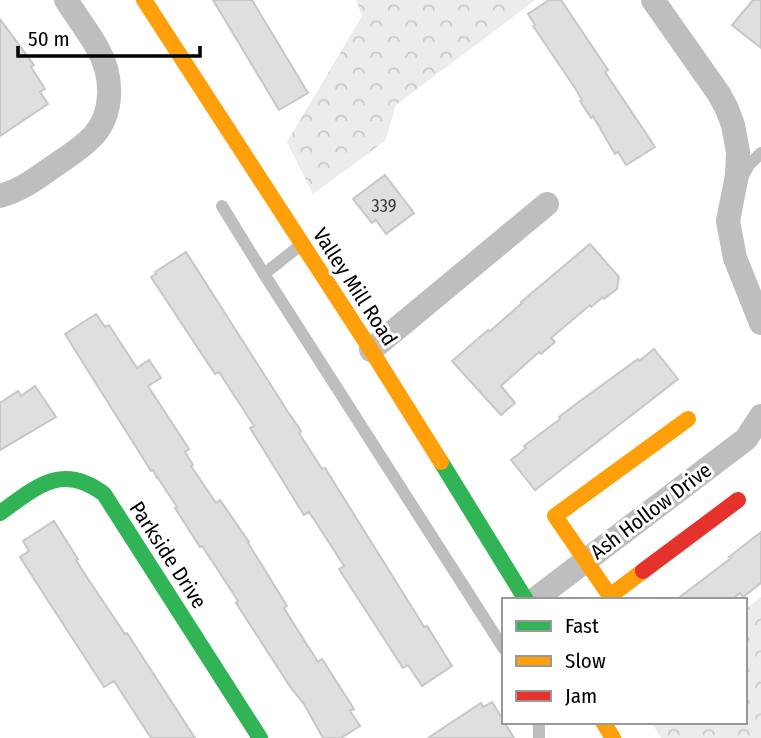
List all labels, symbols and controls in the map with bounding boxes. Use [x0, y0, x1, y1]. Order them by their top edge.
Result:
scale bar [18, 14, 200, 58]
text: 50 m [28, 26, 70, 52]
house number: 339 [372, 195, 396, 217]
street label: Valley Mill Road [307, 223, 403, 351]
street label: Ash Hollow Drive [585, 457, 717, 565]
street label: Parkside Drive [124, 497, 212, 613]
legend [502, 598, 747, 724]
text: Fast [565, 613, 599, 639]
text: Slow [565, 648, 606, 674]
text: Jam [565, 683, 597, 709]

